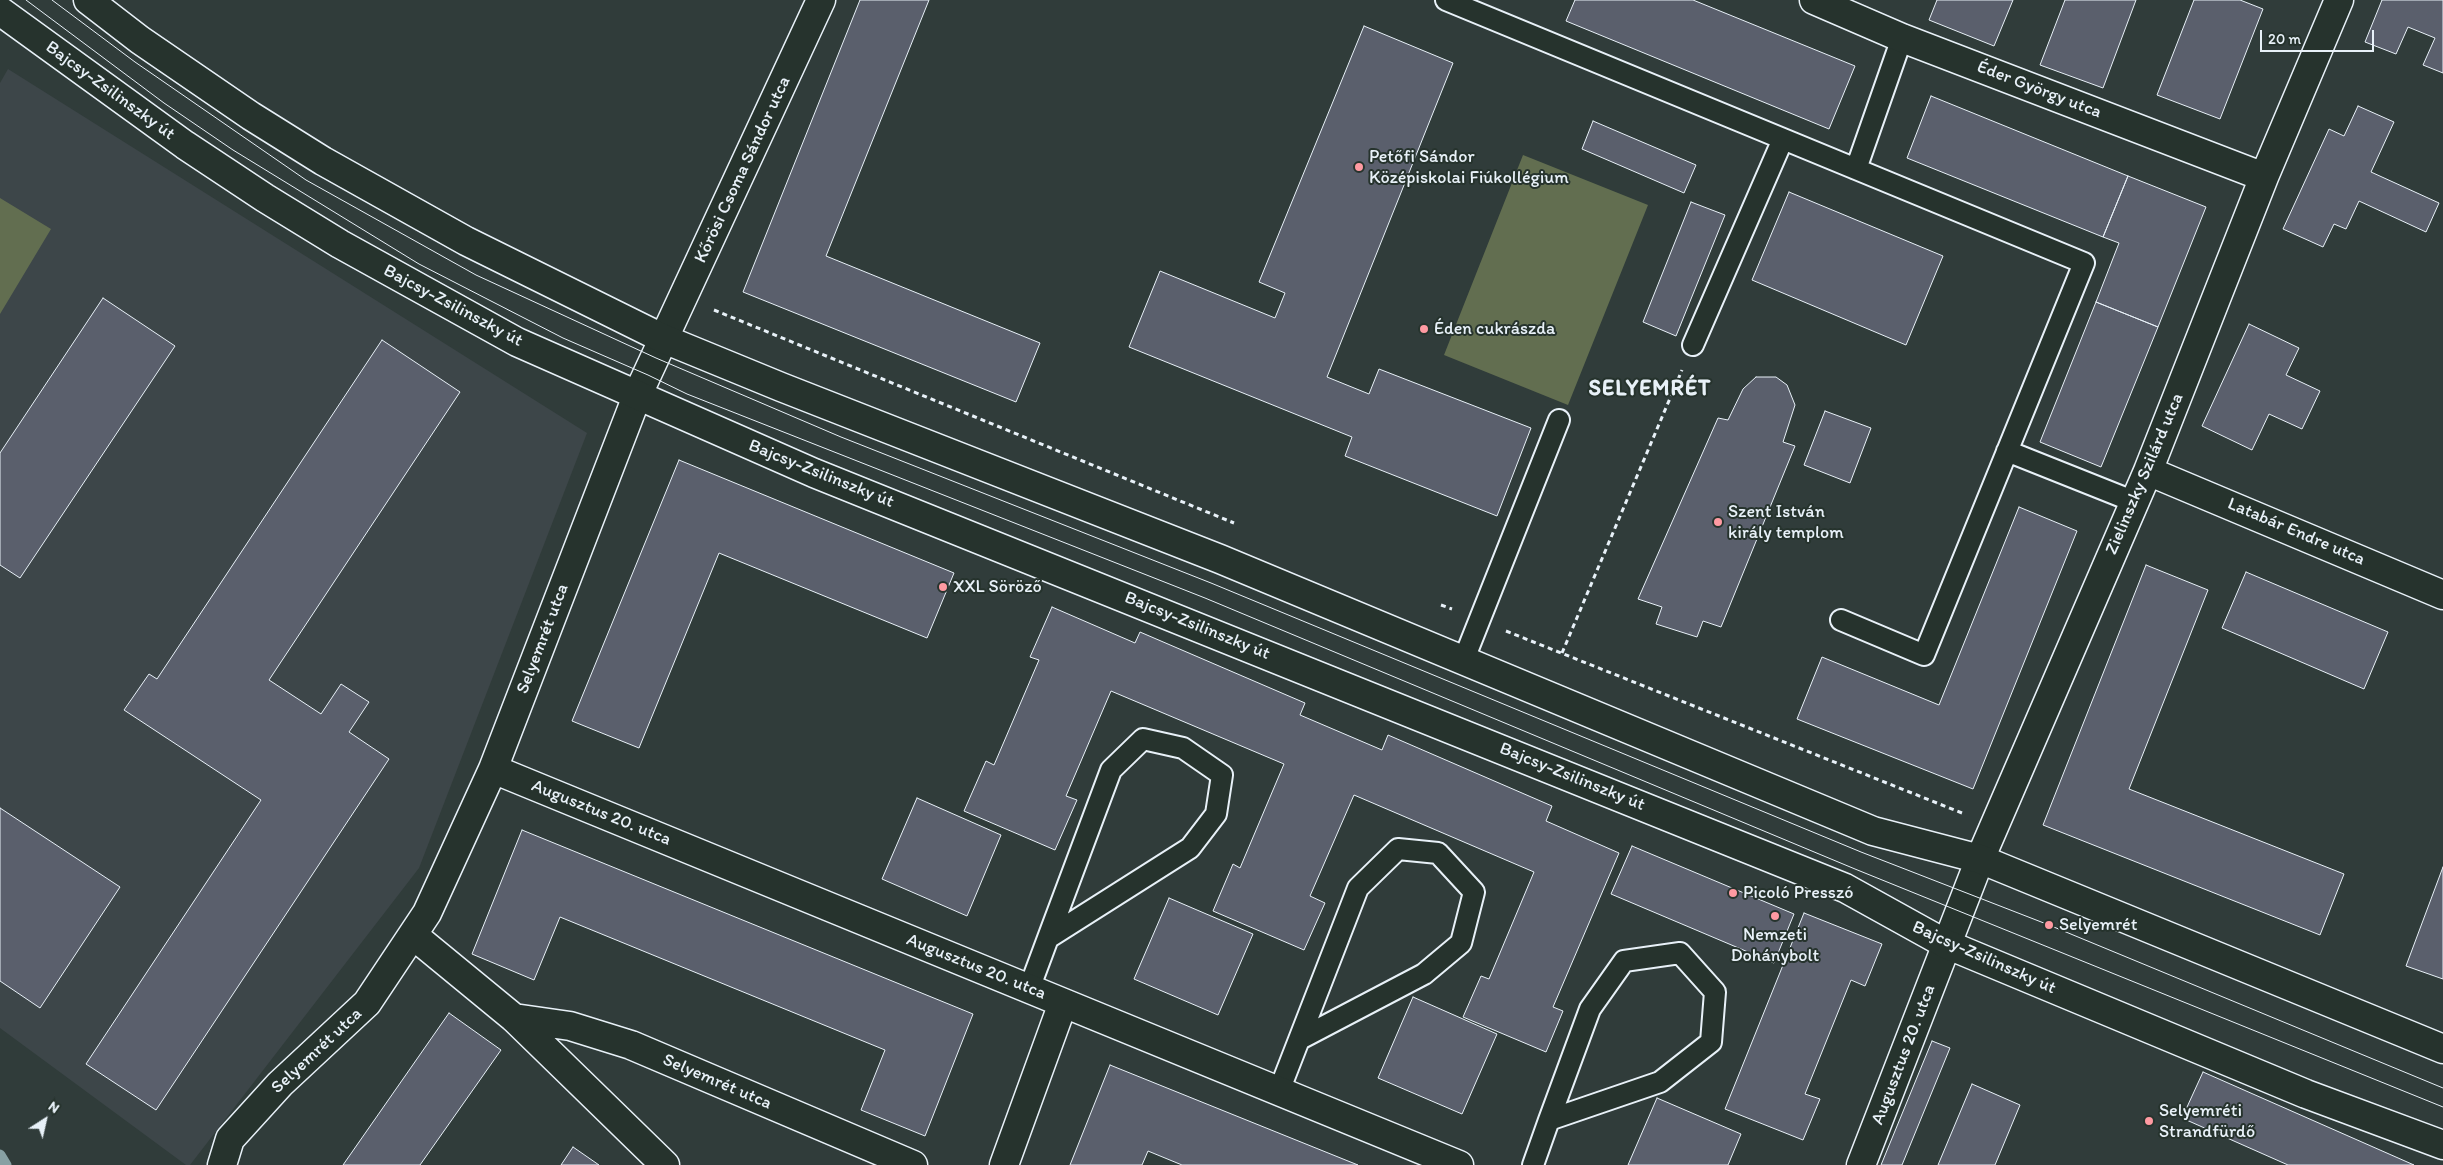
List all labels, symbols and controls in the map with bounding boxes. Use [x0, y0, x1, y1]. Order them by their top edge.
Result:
scale bar [2263, 20, 2377, 52]
text: 20 m [2268, 30, 2301, 48]
street label: Bajcsy-Zsilinszky út [41, 37, 179, 145]
street label: Éder György utca [1974, 56, 2104, 124]
street label: Kőrösi Csoma Sándor utca [690, 73, 796, 267]
place label: Petőfi Sándor Középiskolai Fiúkollégium [1369, 146, 1569, 188]
marker: Petőfi Sándor Középiskolai Fiúkollégium [1353, 161, 1365, 173]
street label: Bajcsy-Zsilinszky út [379, 260, 527, 352]
place label: Éden cukrászda [1434, 318, 1555, 340]
marker: Éden cukrászda [1418, 323, 1430, 335]
district label: SELYEMRÉT [1586, 376, 1714, 402]
street label: Zielinszky Szilárd utca [2101, 390, 2189, 558]
street label: Bajcsy-Zsilinszky út [745, 435, 897, 513]
street label: Latabár Endre utca [2224, 493, 2368, 571]
place label: Szent István király templom [1728, 501, 1844, 544]
marker: Szent István király templom [1712, 516, 1724, 528]
place label: XXL Söröző [953, 576, 1042, 598]
street label: Selyemrét utca [512, 581, 574, 697]
marker: XXL Söröző [937, 581, 949, 593]
street label: Bajcsy-Zsilinszky út [1121, 587, 1273, 665]
street label: Bajcsy-Zsilinszky út [1496, 738, 1648, 816]
street label: Augusztus 20. utca [528, 775, 674, 851]
place label: Picoló Presszó [1743, 882, 1854, 904]
marker: Picoló Presszó [1727, 887, 1739, 899]
marker: Nemzeti Dohánybolt [1769, 910, 1781, 922]
place label: Selyemrét [2059, 914, 2137, 936]
street label: Bajcsy-Zsilinszky út [1909, 917, 2059, 999]
marker: Selyemrét [2043, 919, 2055, 931]
place label: Nemzeti Dohánybolt [1731, 924, 1819, 966]
street label: Augusztus 20. utca [903, 929, 1049, 1005]
street label: Augusztus 20. utca [1867, 982, 1941, 1128]
street label: Selyemrét utca [267, 1003, 367, 1099]
street label: Selyemrét utca [659, 1049, 775, 1115]
north arrow [20, 1095, 70, 1145]
text: N [45, 1098, 63, 1117]
place label: Selyemréti Strandfürdő [2159, 1100, 2255, 1142]
marker: Selyemréti Strandfürdő [2143, 1115, 2155, 1127]

